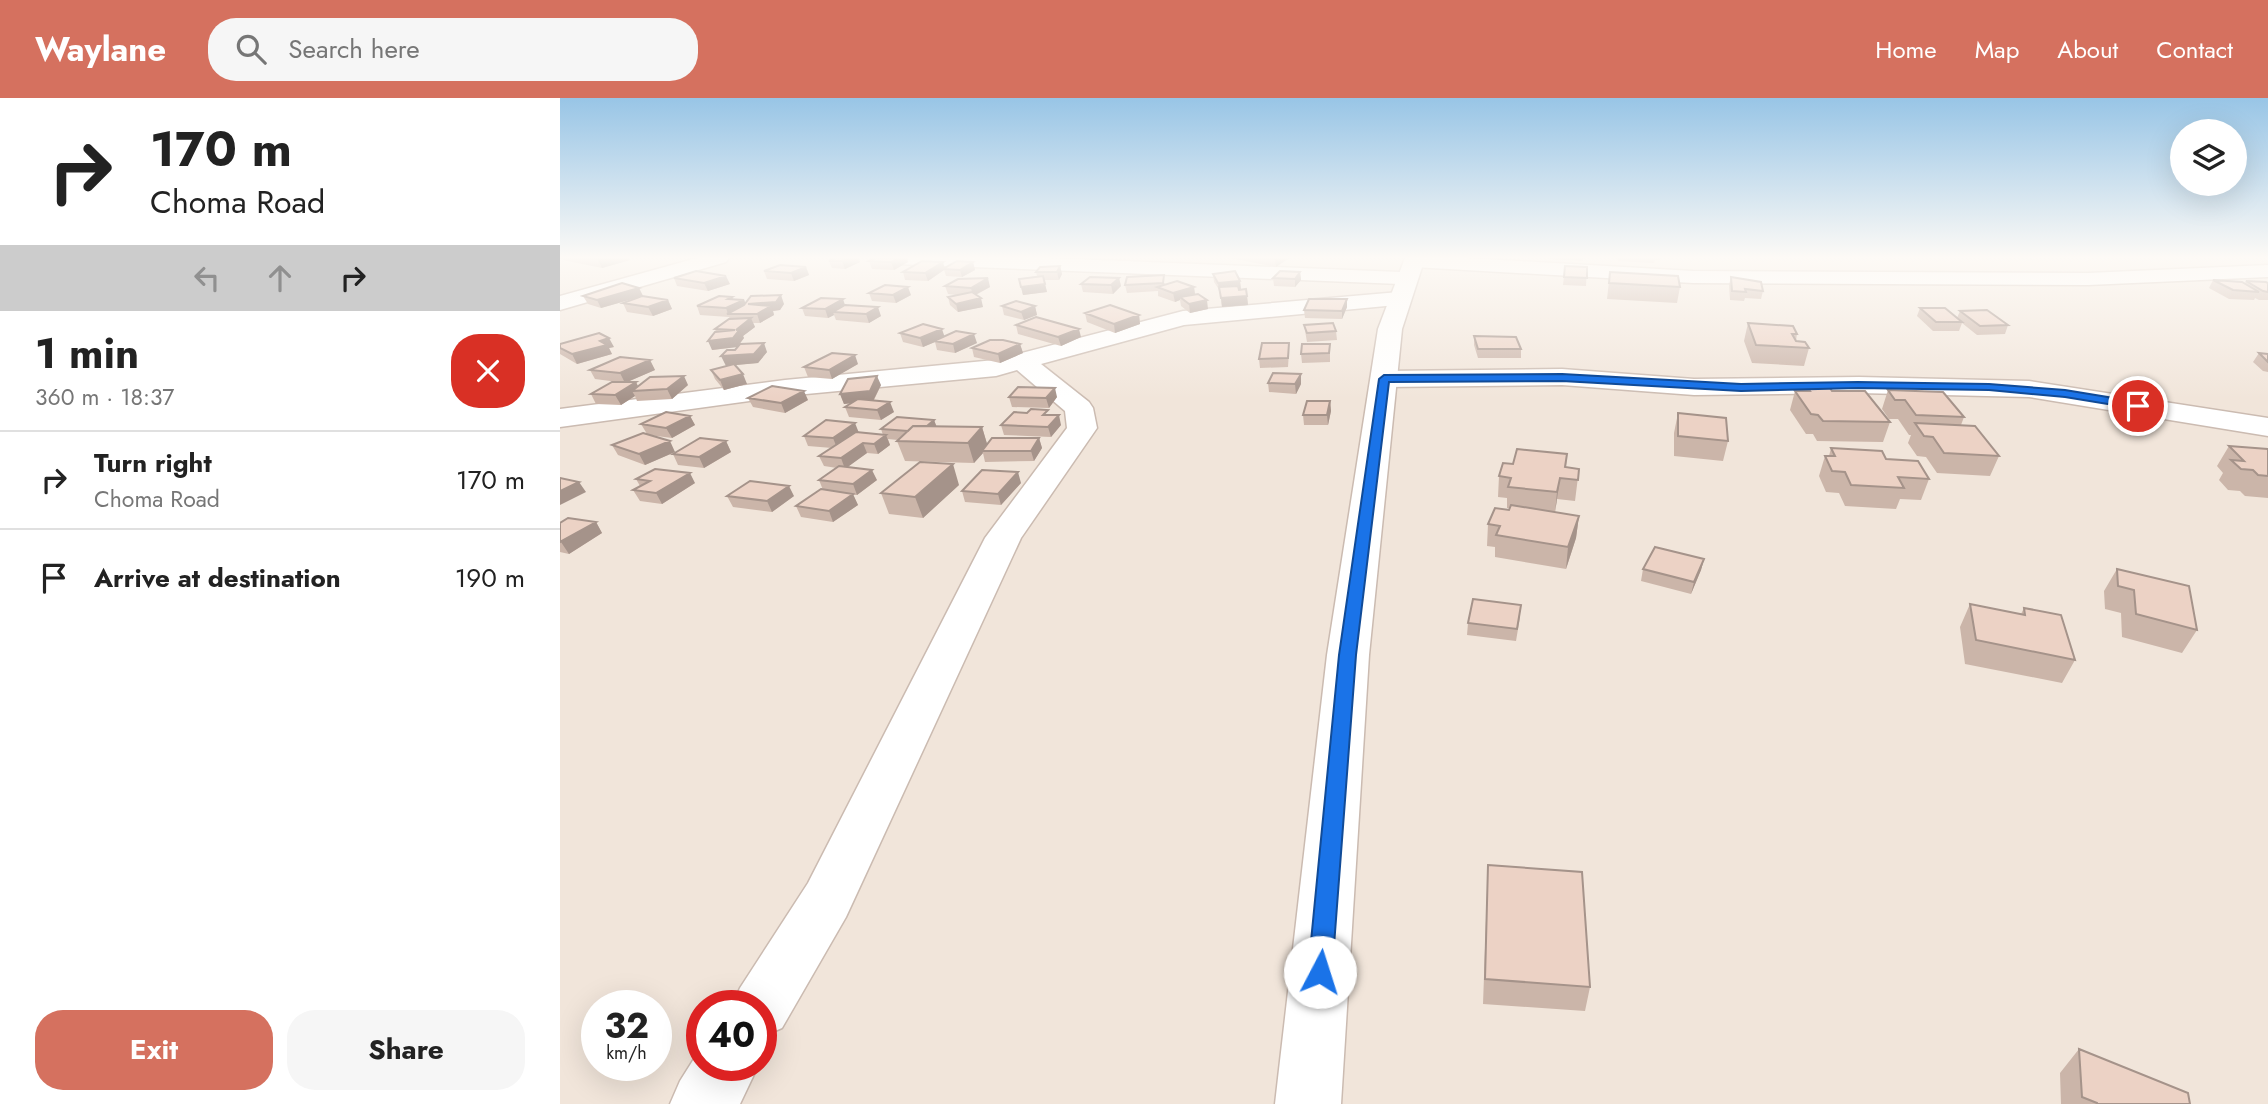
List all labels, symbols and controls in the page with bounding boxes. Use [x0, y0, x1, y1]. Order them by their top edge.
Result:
search box [208, 18, 698, 81]
text: Waylane [35, 26, 166, 73]
icon: search [232, 30, 270, 68]
text: Search here [288, 30, 420, 68]
text: Home [1875, 32, 1937, 67]
text: Map [1975, 32, 2019, 67]
text: About [2057, 32, 2118, 67]
text: Contact [2156, 32, 2233, 67]
text: 170 m [150, 114, 292, 184]
map controls [2170, 119, 2247, 196]
button: layers [2170, 119, 2247, 196]
icon: right [35, 126, 126, 217]
text: Choma Road [150, 179, 325, 225]
icon: left [188, 259, 226, 297]
icon: ahead [261, 259, 299, 297]
icon: right [334, 259, 372, 297]
text: 1 min [35, 323, 139, 384]
button: close [451, 334, 525, 408]
pin [2108, 376, 2168, 436]
text: 360 m · 18:37 [35, 380, 174, 414]
icon: arrive [2119, 387, 2157, 425]
text: Turn right [94, 444, 212, 482]
icon: right [35, 461, 73, 499]
text: 170 m [456, 461, 525, 499]
text: Choma Road [94, 482, 220, 516]
icon: arrive [35, 559, 73, 597]
text: Arrive at destination [94, 559, 341, 597]
text: 190 m [455, 559, 525, 597]
position arrow [1283, 935, 1357, 1009]
speed limit sign: 40 [686, 990, 777, 1081]
text: 32 [604, 1001, 649, 1051]
button: Exit [35, 1010, 273, 1090]
button: Share [287, 1010, 525, 1090]
text: km/h [606, 1040, 647, 1066]

